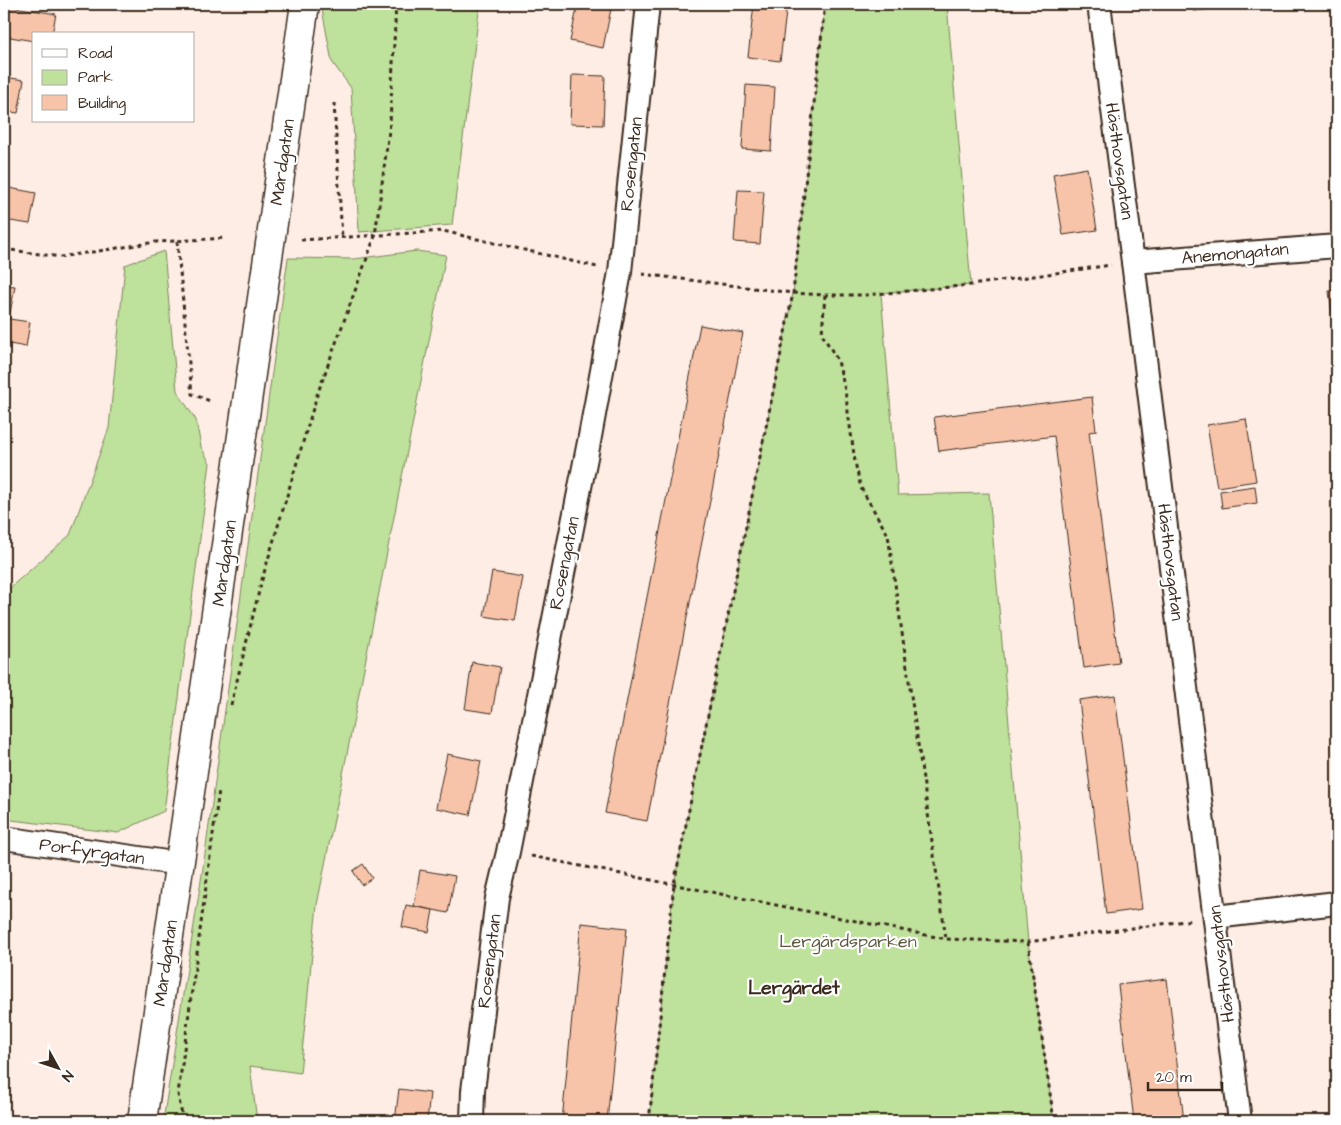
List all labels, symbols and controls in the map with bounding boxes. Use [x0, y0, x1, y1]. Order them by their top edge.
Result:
legend [32, 32, 195, 122]
text: Road [78, 43, 113, 64]
text: Park [78, 67, 113, 88]
text: Building [78, 93, 126, 115]
street label: Hästhovsgatan [1098, 101, 1140, 221]
street label: Rosengatan [614, 116, 650, 213]
street label: Mårdgatan [264, 117, 302, 207]
street label: Anemongatan [1181, 236, 1290, 272]
street label: Hästhovsgatan [1150, 502, 1190, 622]
street label: Rosengatan [543, 514, 587, 612]
street label: Mårdgatan [206, 518, 244, 608]
street label: Porfyrgatan [38, 832, 146, 872]
street label: Hästhovsgatan [1202, 904, 1242, 1024]
street label: Rosengatan [471, 913, 509, 1010]
street label: Mårdgatan [147, 918, 185, 1008]
park label: Lergärdsparken [779, 929, 917, 955]
district label: Lergärdet [748, 975, 840, 1003]
north arrow [32, 1042, 82, 1092]
scale bar [1148, 1060, 1222, 1092]
text: N [57, 1066, 78, 1086]
text: 20 m [1156, 1067, 1192, 1088]

